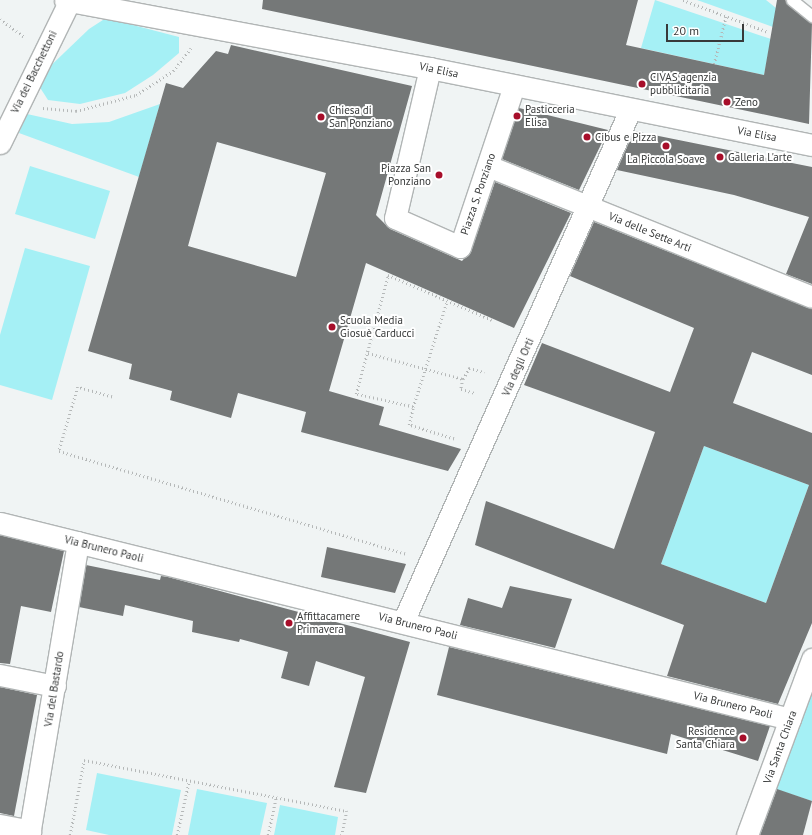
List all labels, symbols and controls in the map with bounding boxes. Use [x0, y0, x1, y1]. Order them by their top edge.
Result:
scale bar [668, 16, 746, 42]
text: 20 m [673, 23, 699, 38]
street label: Via dei Bacchettoni [8, 29, 60, 115]
street label: Via Elisa [418, 59, 460, 81]
place label: CIVAS agenzia pubblicitaria [650, 71, 717, 97]
marker: CIVAS agenzia pubblicitaria [637, 79, 647, 89]
place label: Zeno [735, 95, 758, 109]
marker: Zeno [722, 97, 732, 107]
place label: Pasticceria Elisa [525, 103, 575, 129]
place label: Chiesa di San Ponziano [329, 104, 392, 130]
marker: Pasticceria Elisa [512, 111, 522, 121]
marker: Chiesa di San Ponziano [316, 112, 326, 122]
street label: Via Elisa [736, 124, 778, 144]
place label: Cibus e Pizza [595, 130, 657, 144]
marker: Cibus e Pizza [582, 132, 592, 142]
marker: La Piccola Soave [661, 141, 671, 151]
place label: Galleria L'arte [728, 150, 792, 164]
street label: Piazza S. Ponziano [458, 151, 498, 237]
place label: La Piccola Soave [627, 152, 705, 166]
marker: Galleria L'arte [715, 152, 725, 162]
place label: Piazza San Ponziano [381, 162, 431, 188]
marker: Piazza San Ponziano [434, 170, 444, 180]
street label: Via delle Sette Arti [606, 209, 694, 255]
place label: Scuola Media Giosuè Carducci [340, 314, 414, 340]
marker: Scuola Media Giosuè Carducci [327, 322, 337, 332]
street label: Via degli Orti [499, 336, 537, 398]
street label: Via Brunero Paoli [63, 533, 145, 565]
place label: Affittacamere Primavera [297, 610, 360, 636]
street label: Via Brunero Paoli [377, 610, 459, 642]
marker: Affittacamere Primavera [284, 618, 294, 628]
street label: Via del Bastardo [41, 650, 67, 728]
street label: Via Brunero Paoli [692, 689, 774, 721]
street label: Via Santa Chiara [761, 709, 799, 785]
place label: Residence Santa Chiara [676, 725, 735, 751]
marker: Residence Santa Chiara [738, 733, 748, 743]

